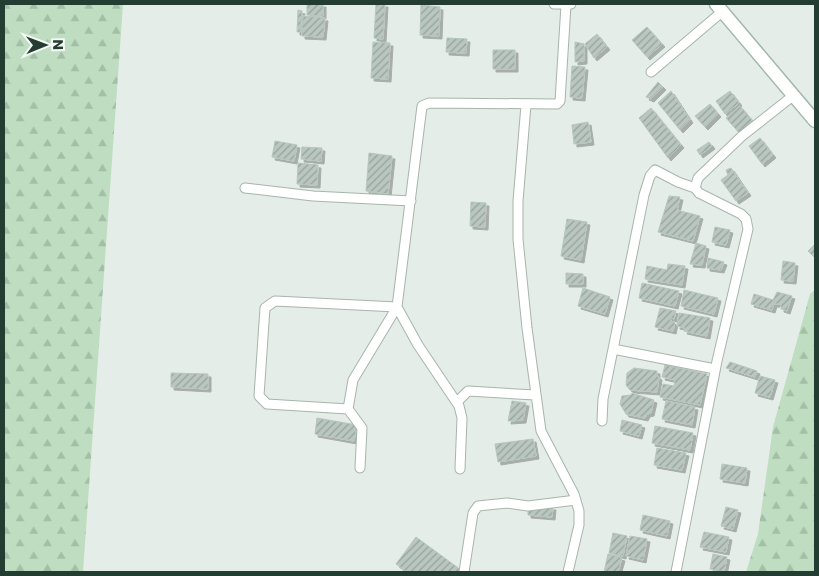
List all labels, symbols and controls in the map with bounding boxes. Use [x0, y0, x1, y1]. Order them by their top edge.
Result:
north arrow [20, 20, 70, 70]
text: N [48, 39, 68, 50]

